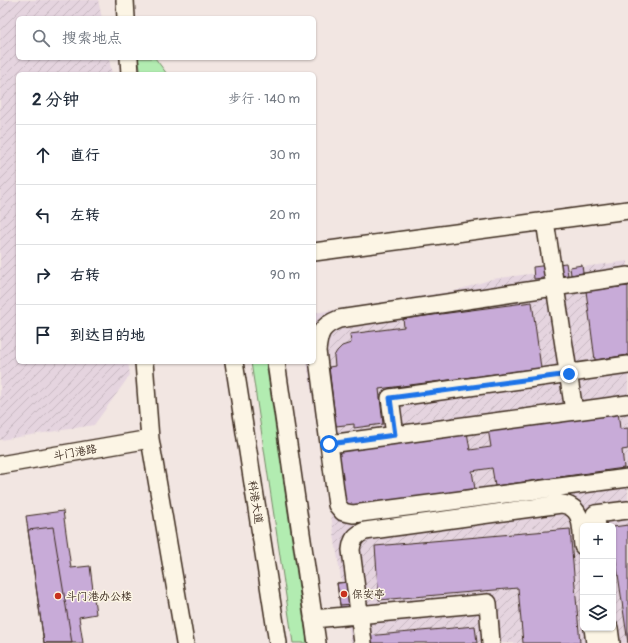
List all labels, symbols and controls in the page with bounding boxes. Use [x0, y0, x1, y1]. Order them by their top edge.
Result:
search box [16, 16, 316, 60]
icon: search [30, 27, 52, 49]
text: 搜索地点 [62, 29, 122, 48]
text: 2 分钟 [32, 89, 79, 110]
text: 步行 · 140 m [228, 91, 300, 107]
icon: ahead [32, 144, 54, 166]
text: 直行 [70, 146, 100, 165]
text: 30 m [270, 147, 300, 163]
icon: left [32, 204, 54, 226]
text: 左转 [70, 206, 100, 225]
text: 20 m [269, 207, 300, 223]
icon: right [32, 264, 54, 286]
text: 右转 [70, 266, 100, 285]
text: 90 m [270, 267, 300, 283]
icon: arrive [32, 324, 54, 346]
text: 到达目的地 [70, 326, 145, 345]
route end [560, 365, 578, 383]
route start [320, 435, 338, 453]
street label: 斗门港路 [52, 442, 98, 463]
street label: 科港大道 [246, 479, 265, 525]
map controls [580, 523, 616, 631]
button: + [580, 523, 616, 559]
button: − [580, 559, 616, 595]
place label: 保安亭 [352, 588, 385, 601]
marker: 保安亭 [339, 589, 349, 599]
place label: 斗门港办公楼 [66, 590, 132, 603]
marker: 斗门港办公楼 [53, 591, 63, 601]
button: layers [580, 595, 616, 631]

